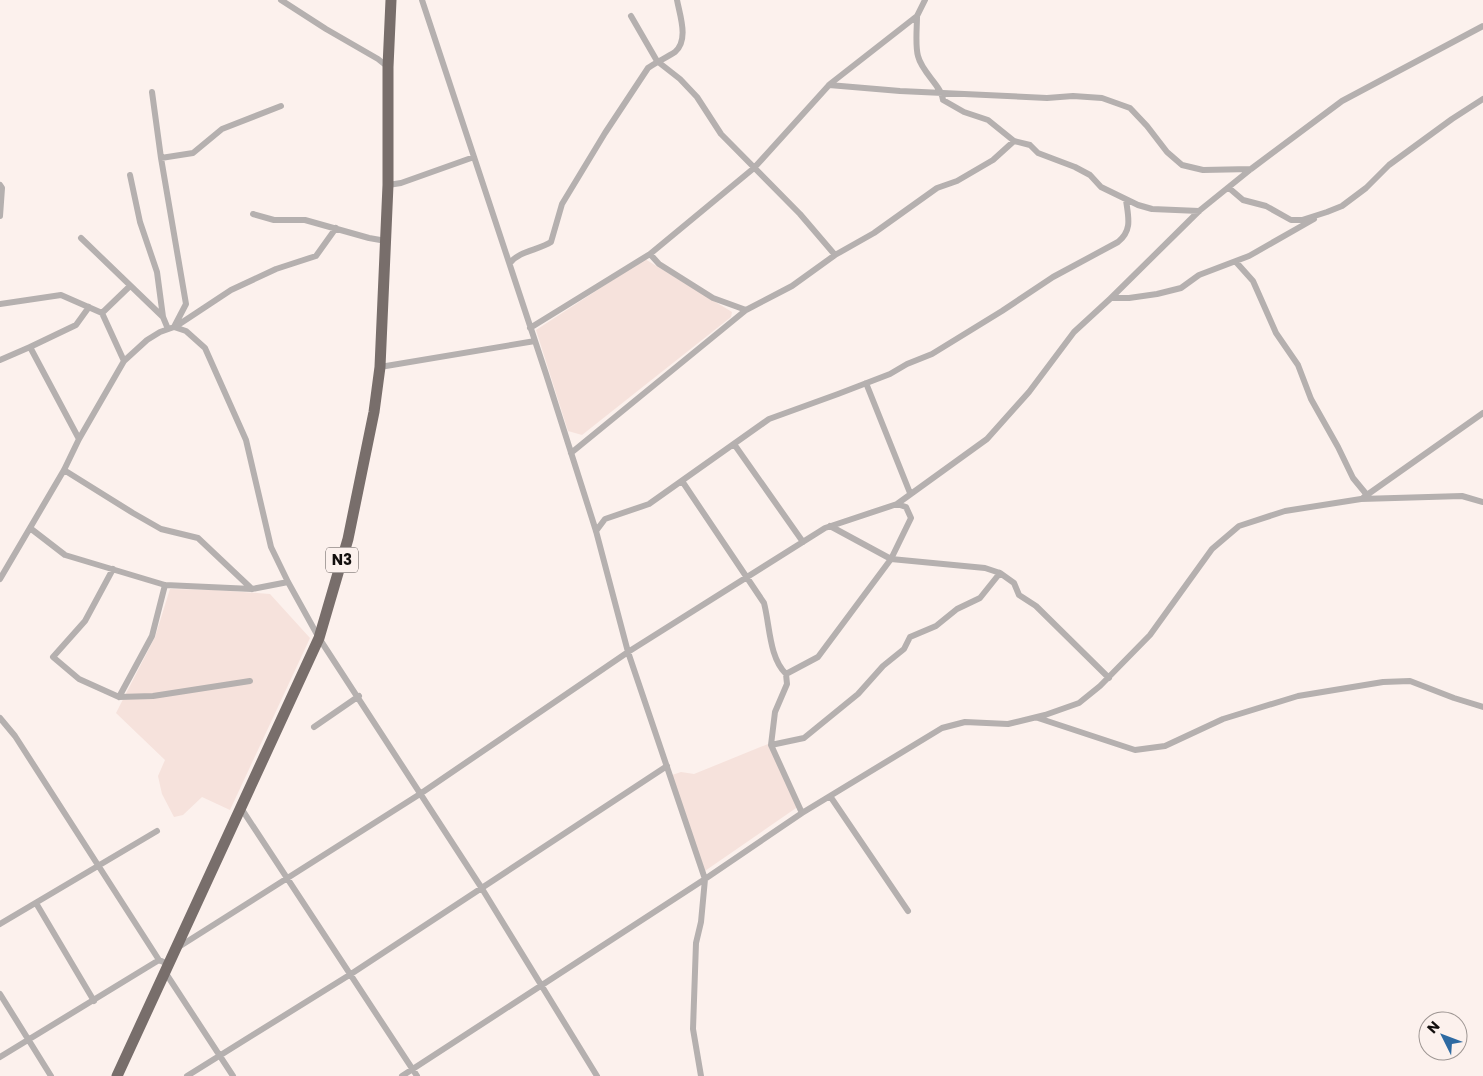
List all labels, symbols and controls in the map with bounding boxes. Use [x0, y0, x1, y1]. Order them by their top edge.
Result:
road number: N3 [326, 548, 358, 572]
north arrow [1418, 1011, 1468, 1061]
text: N [1422, 1017, 1444, 1038]

